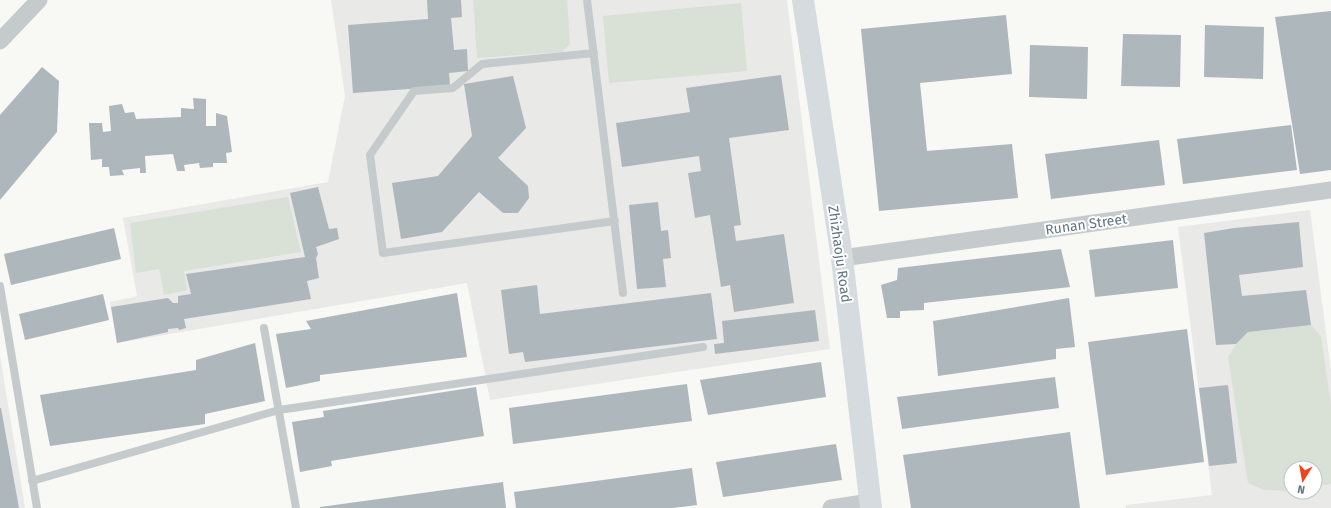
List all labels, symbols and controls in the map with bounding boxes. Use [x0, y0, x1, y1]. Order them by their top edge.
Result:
street label: Zhizhaoju Road [824, 205, 855, 304]
street label: Runan Street [1044, 210, 1129, 239]
north arrow [1283, 460, 1323, 500]
text: N [1296, 482, 1306, 496]

